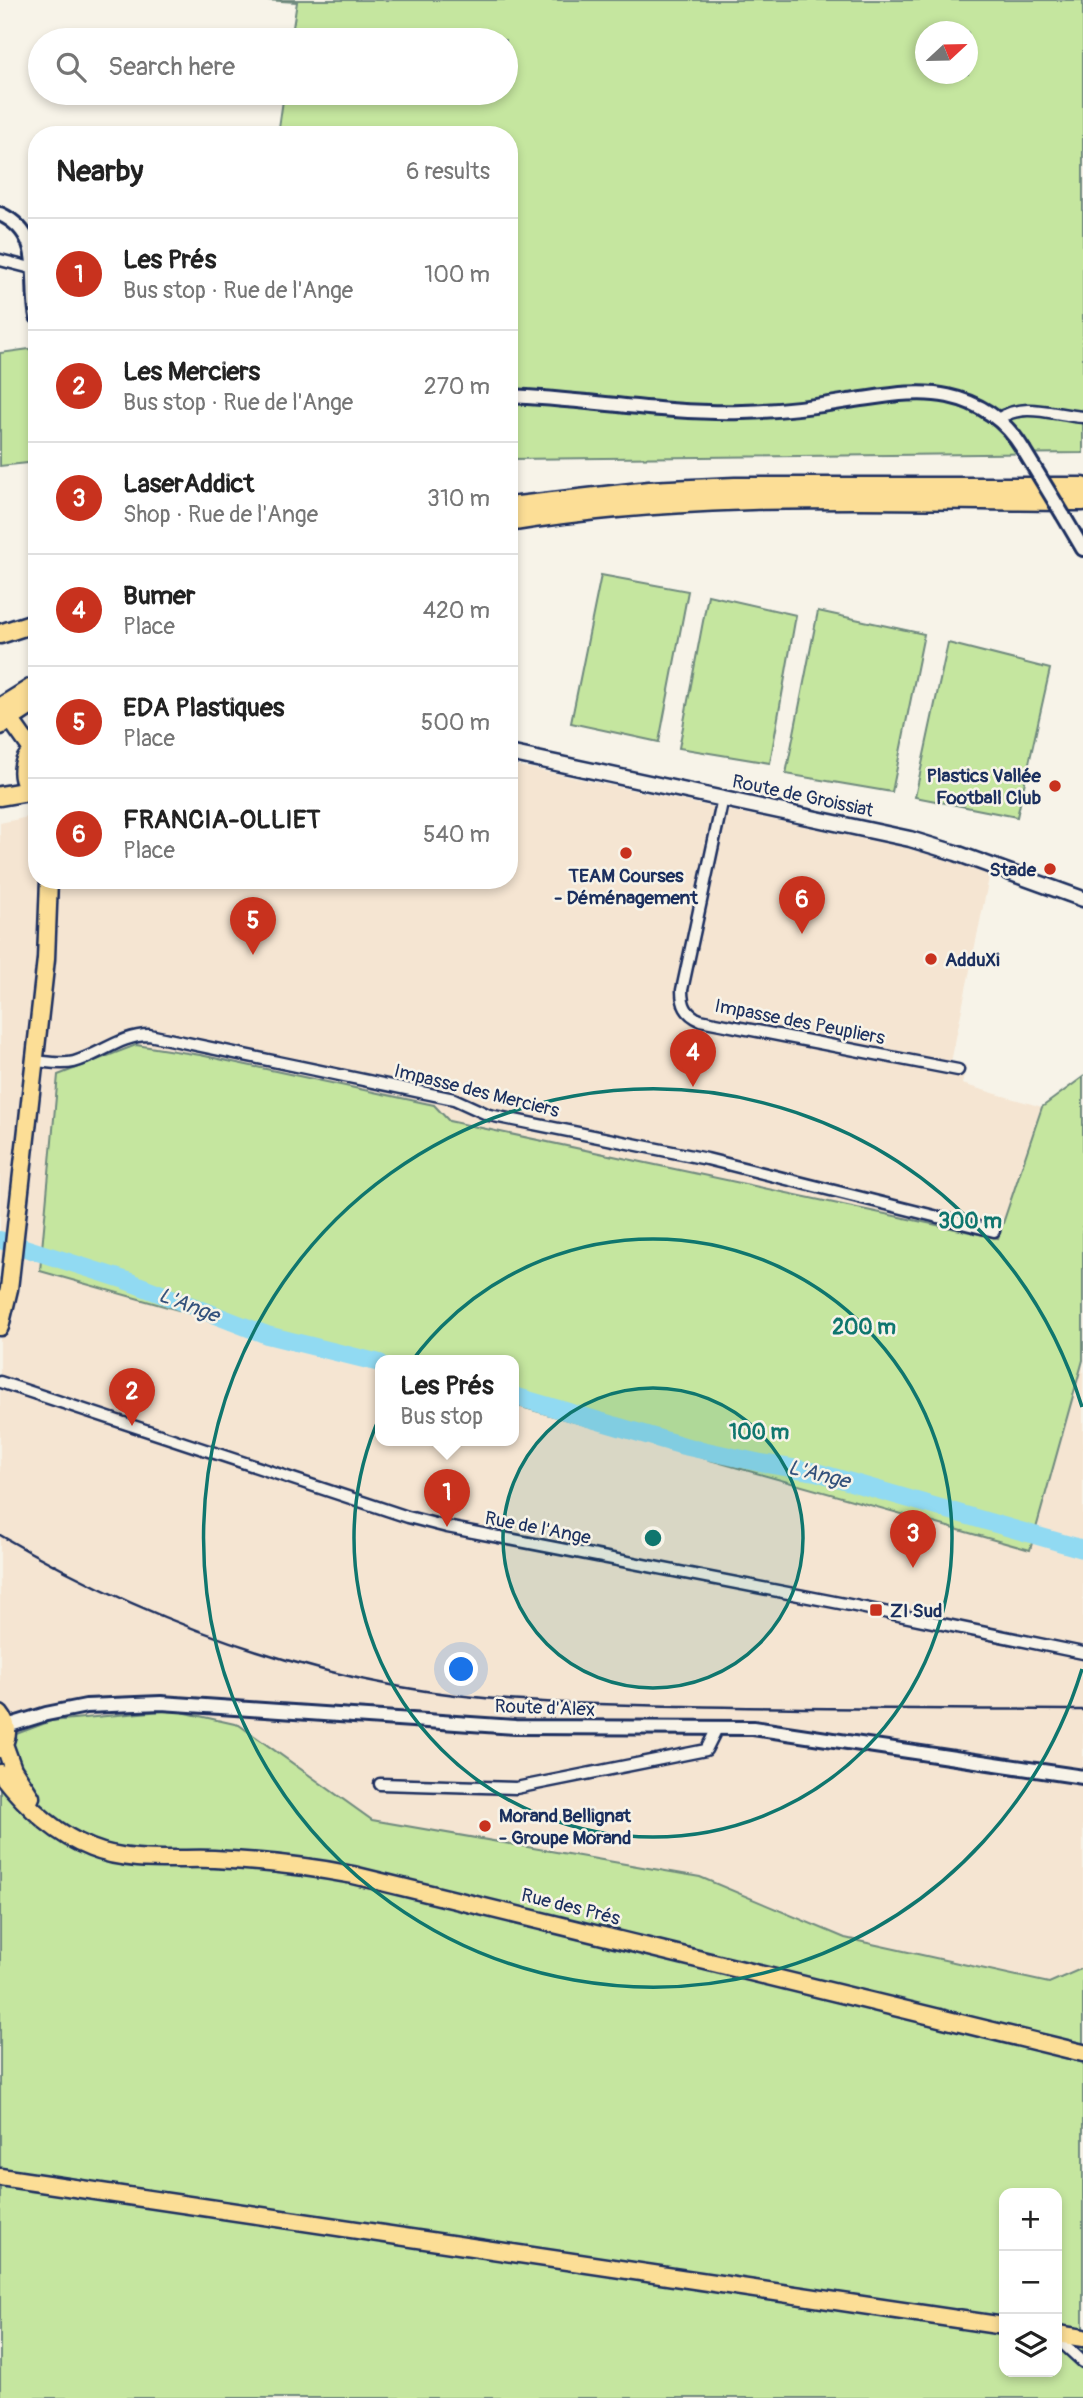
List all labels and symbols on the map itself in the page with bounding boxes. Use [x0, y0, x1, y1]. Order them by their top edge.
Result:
north arrow [915, 21, 978, 84]
place label: Plastics Vallée Football Club [927, 764, 1042, 810]
street label: Route de Groissiat [730, 769, 876, 823]
marker: Plastics Vallée Football Club [1047, 778, 1063, 794]
marker: TEAM Courses - Déménagement [618, 845, 634, 861]
place label: Stade [990, 858, 1037, 882]
marker: Stade [1042, 861, 1058, 877]
place label: TEAM Courses - Déménagement [554, 864, 699, 910]
pin: 6 [779, 876, 825, 934]
pin: 5 [230, 897, 276, 955]
place label: AdduXi [945, 948, 1000, 972]
marker: AdduXi [923, 951, 939, 967]
street label: Impasse des Peupliers [713, 994, 887, 1050]
pin: 4 [670, 1029, 716, 1087]
street label: Impasse des Merciers [392, 1059, 562, 1123]
text: 300 m [938, 1208, 1002, 1235]
water label: L'Ange [155, 1282, 225, 1330]
text: 200 m [832, 1314, 896, 1341]
pin: 2 [109, 1368, 155, 1426]
text: 100 m [729, 1419, 789, 1446]
water label: L'Ange [785, 1454, 855, 1496]
pin: 1 [424, 1469, 470, 1527]
street label: Rue de l'Ange [483, 1506, 593, 1550]
pin: 3 [890, 1510, 936, 1568]
centre of rings [641, 1526, 665, 1550]
place label: ZI Sud [890, 1599, 942, 1623]
marker: ZI Sud [868, 1602, 884, 1618]
your location [444, 1652, 478, 1686]
street label: Route d'Alex [494, 1694, 596, 1722]
place label: Morand Bellignat - Groupe Morand [499, 1804, 632, 1850]
marker: Morand Bellignat - Groupe Morand [477, 1818, 493, 1834]
street label: Rue des Prés [519, 1883, 623, 1931]

